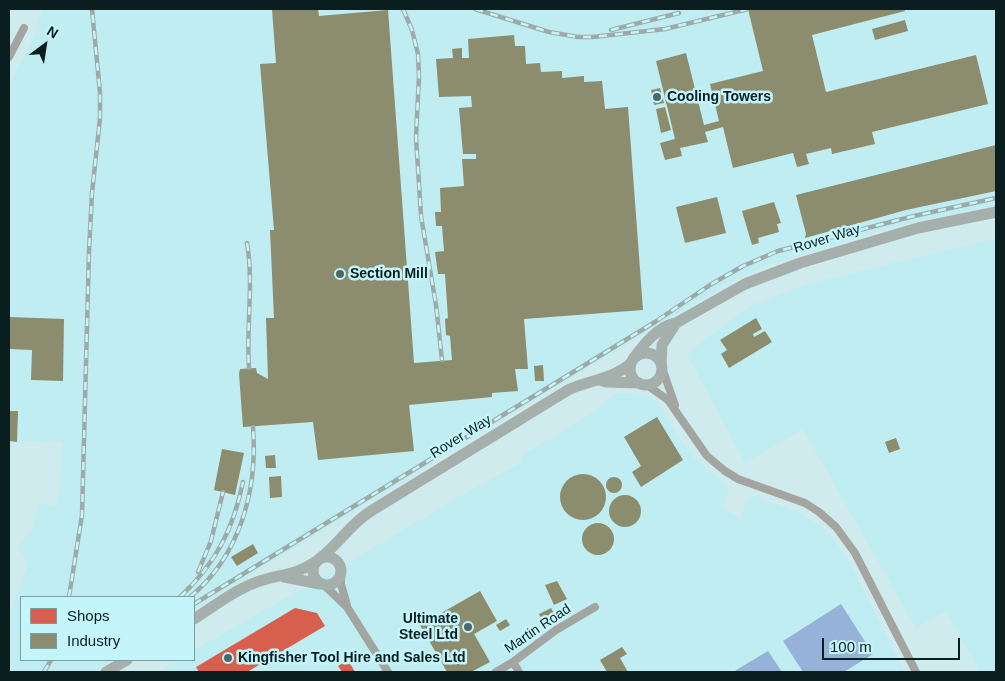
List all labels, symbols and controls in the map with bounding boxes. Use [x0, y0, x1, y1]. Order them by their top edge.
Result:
north arrow [20, 20, 70, 70]
text: N [44, 23, 61, 42]
place label: Cooling Towers [667, 89, 771, 105]
marker: Cooling Towers [651, 91, 663, 103]
street label: Rover Way [792, 221, 862, 257]
place label: Section Mill [350, 266, 428, 282]
marker: Section Mill [334, 268, 346, 280]
street label: Rover Way [427, 412, 495, 462]
legend [20, 596, 195, 661]
street label: Martin Road [502, 601, 574, 657]
text: Shops [67, 607, 110, 624]
place label: Ultimate Steel Ltd [399, 611, 458, 644]
marker: Ultimate Steel Ltd [462, 621, 474, 633]
scale bar [825, 628, 962, 660]
text: Industry [67, 632, 120, 649]
text: 100 m [830, 638, 872, 655]
place label: Kingfisher Tool Hire and Sales Ltd [238, 650, 466, 666]
marker: Kingfisher Tool Hire and Sales Ltd [222, 652, 234, 664]

